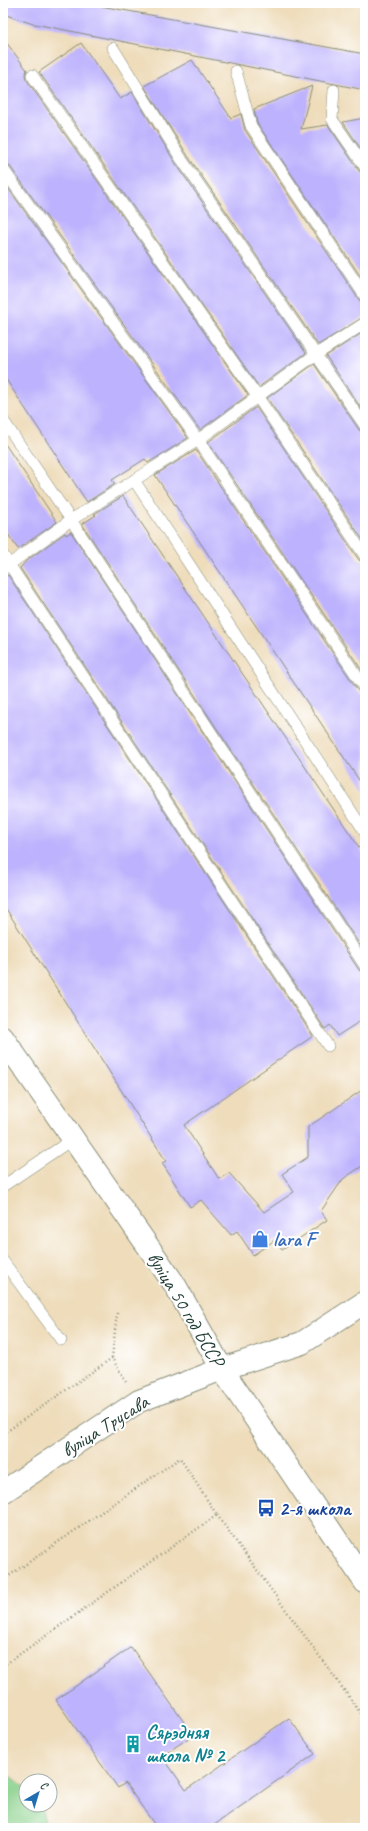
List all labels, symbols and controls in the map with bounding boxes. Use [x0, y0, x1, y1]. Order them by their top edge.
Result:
place label: lara F [273, 1227, 320, 1252]
shop icon: lara F [250, 1229, 270, 1249]
street label: вуліца 50 год БССР [142, 1247, 231, 1373]
street label: вуліца Трусава [57, 1389, 154, 1463]
place label: 2-я школа [279, 1496, 353, 1521]
bus stop icon: 2-я школа [256, 1498, 276, 1518]
place label: Сярэдняя школа № 2 [146, 1720, 226, 1768]
building icon: Сярэдняя школа № 2 [123, 1734, 143, 1754]
north arrow [18, 1773, 58, 1813]
text: С [38, 1778, 52, 1793]

